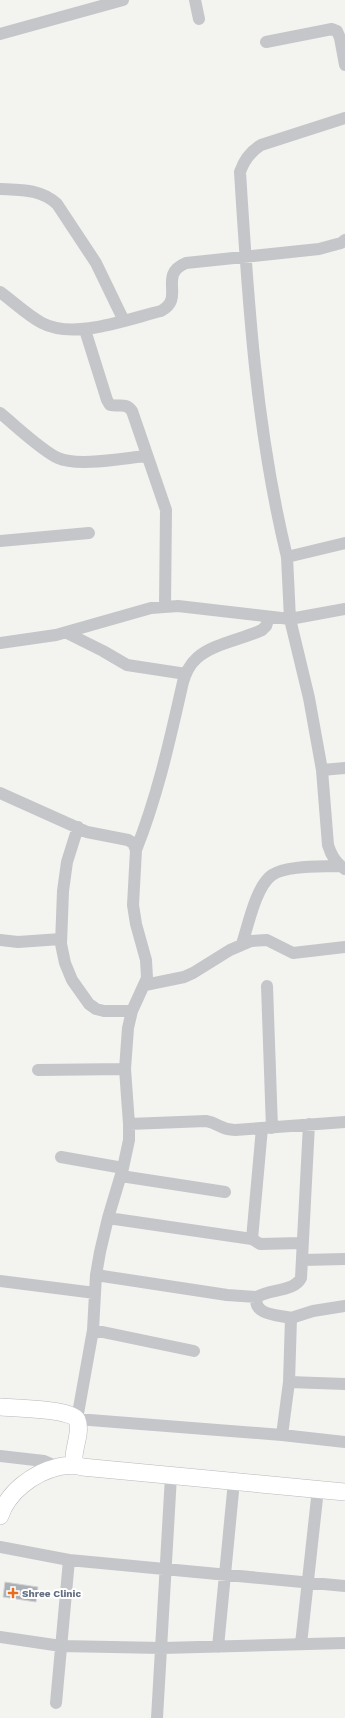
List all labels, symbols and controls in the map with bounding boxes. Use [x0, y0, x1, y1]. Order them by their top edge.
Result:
marker: Shree Clinic [7, 1587, 19, 1599]
place label: Shree Clinic [22, 1588, 81, 1599]

